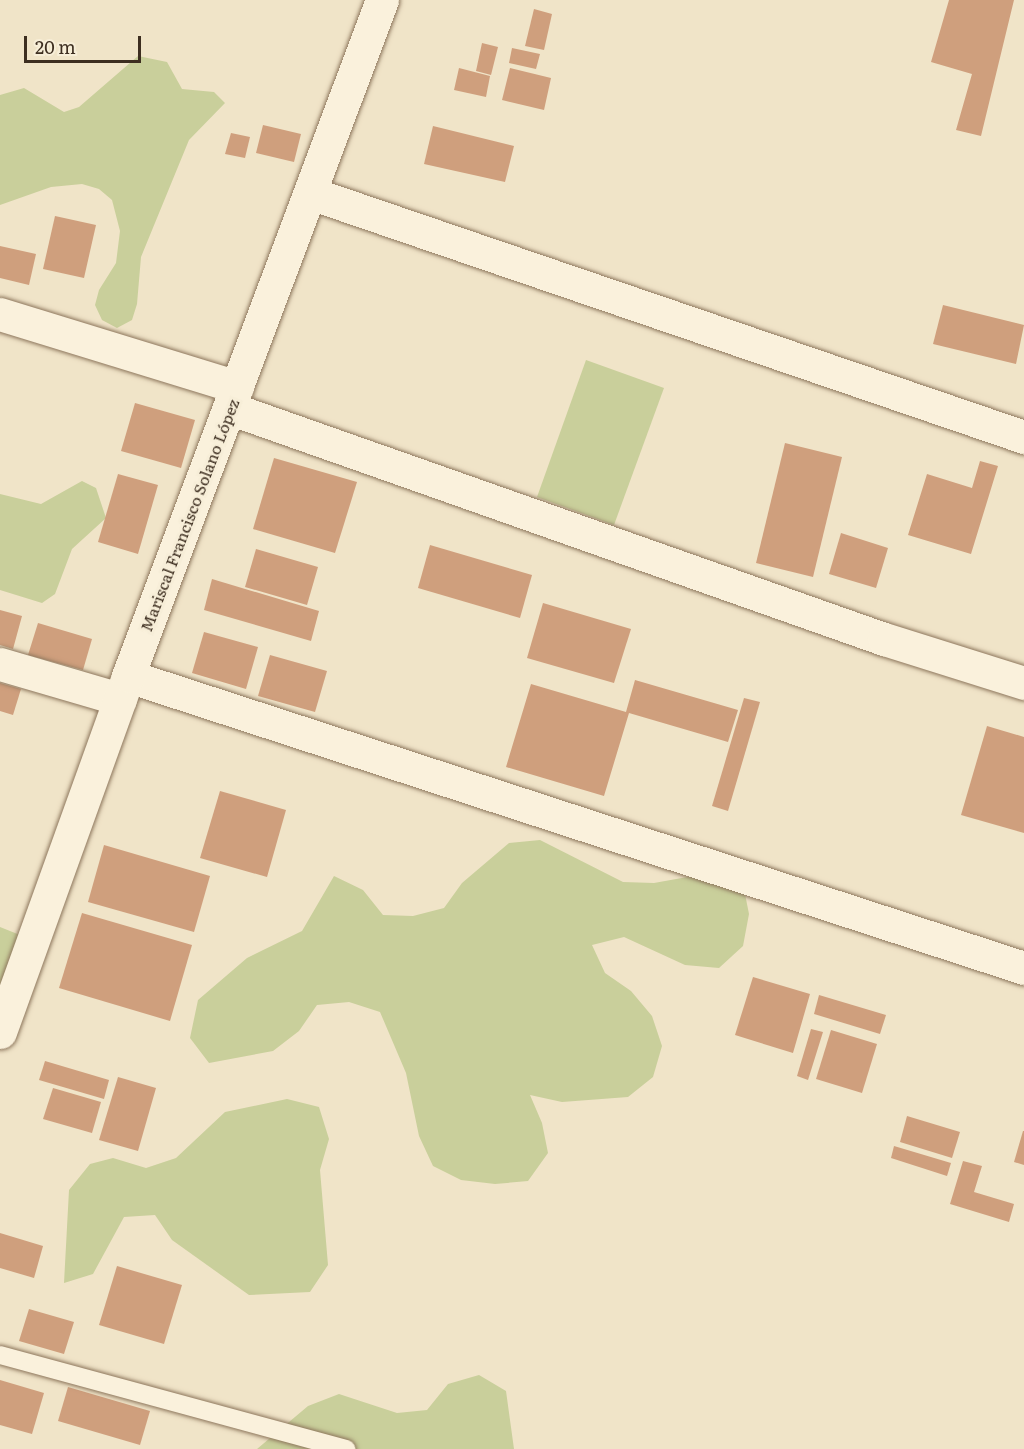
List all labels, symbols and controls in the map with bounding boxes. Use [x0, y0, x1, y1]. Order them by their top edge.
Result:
scale bar [27, 24, 144, 62]
text: 20 m [35, 33, 76, 60]
street label: Mariscal Francisco Solano López [136, 396, 242, 634]

